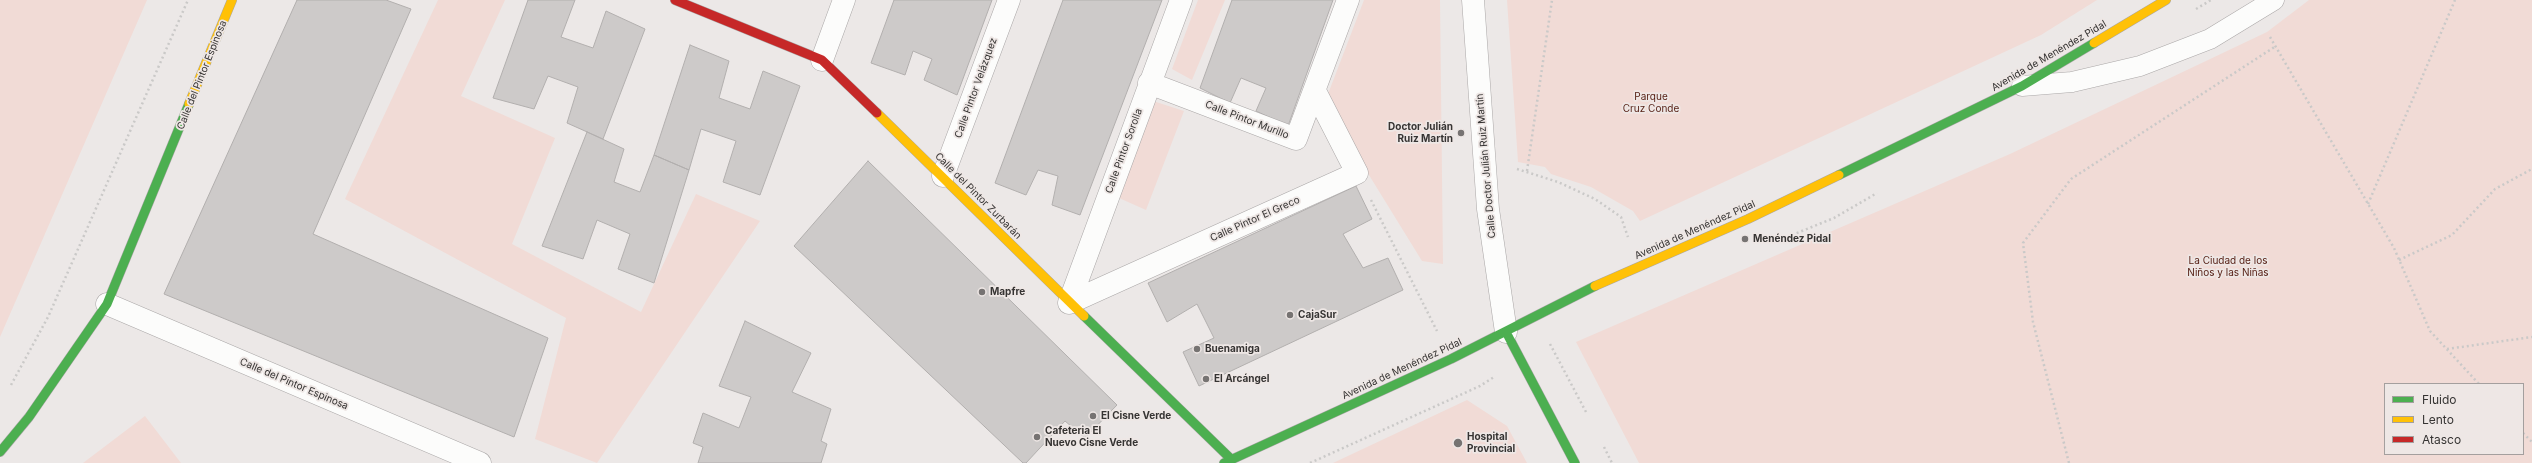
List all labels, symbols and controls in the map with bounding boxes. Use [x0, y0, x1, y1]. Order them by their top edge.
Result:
street label: Avenida de Menéndez Pidal [1989, 18, 2109, 94]
street label: Calle del Pintor Espinosa [175, 19, 229, 131]
street label: Calle Pintor Velázquez [952, 36, 1000, 140]
park label: Parque Cruz Conde [1623, 91, 1679, 114]
street label: Calle Doctor Julián Ruiz Martín [1474, 93, 1498, 239]
street label: Calle Pintor Murillo [1203, 98, 1291, 142]
street label: Calle Pintor Sorolla [1103, 107, 1145, 195]
place label: Doctor Julián Ruiz Martín [1388, 121, 1453, 144]
marker: Doctor Julián Ruiz Martín [1456, 128, 1466, 138]
street label: Calle del Pintor Zurbarán [932, 150, 1024, 242]
street label: Calle Pintor El Greco [1208, 194, 1302, 244]
street label: Avenida de Menéndez Pidal [1633, 198, 1757, 262]
place label: Menéndez Pidal [1753, 233, 1831, 245]
marker: Menéndez Pidal [1740, 234, 1750, 244]
park label: La Ciudad de los Niños y las Niñas [2187, 255, 2269, 278]
place label: Mapfre [990, 286, 1025, 298]
marker: Mapfre [977, 287, 987, 297]
place label: CajaSur [1298, 309, 1337, 321]
marker: CajaSur [1285, 310, 1295, 320]
street label: Avenida de Menéndez Pidal [1340, 336, 1464, 402]
place label: Buenamiga [1205, 343, 1260, 355]
marker: Buenamiga [1192, 344, 1202, 354]
street label: Calle del Pintor Espinosa [238, 356, 350, 412]
place label: El Arcángel [1214, 373, 1269, 385]
marker: El Arcángel [1201, 374, 1211, 384]
legend [2384, 383, 2524, 455]
text: Fluido [2422, 392, 2457, 407]
place label: El Cisne Verde [1101, 410, 1171, 422]
marker: El Cisne Verde [1088, 411, 1098, 421]
text: Lento [2422, 412, 2454, 427]
place label: Cafeteria El Nuevo Cisne Verde [1045, 425, 1138, 448]
place label: Hospital Provincial [1467, 431, 1515, 454]
marker: Cafeteria El Nuevo Cisne Verde [1032, 432, 1042, 442]
text: Atasco [2422, 432, 2461, 447]
marker: Hospital Provincial [1452, 437, 1464, 449]

